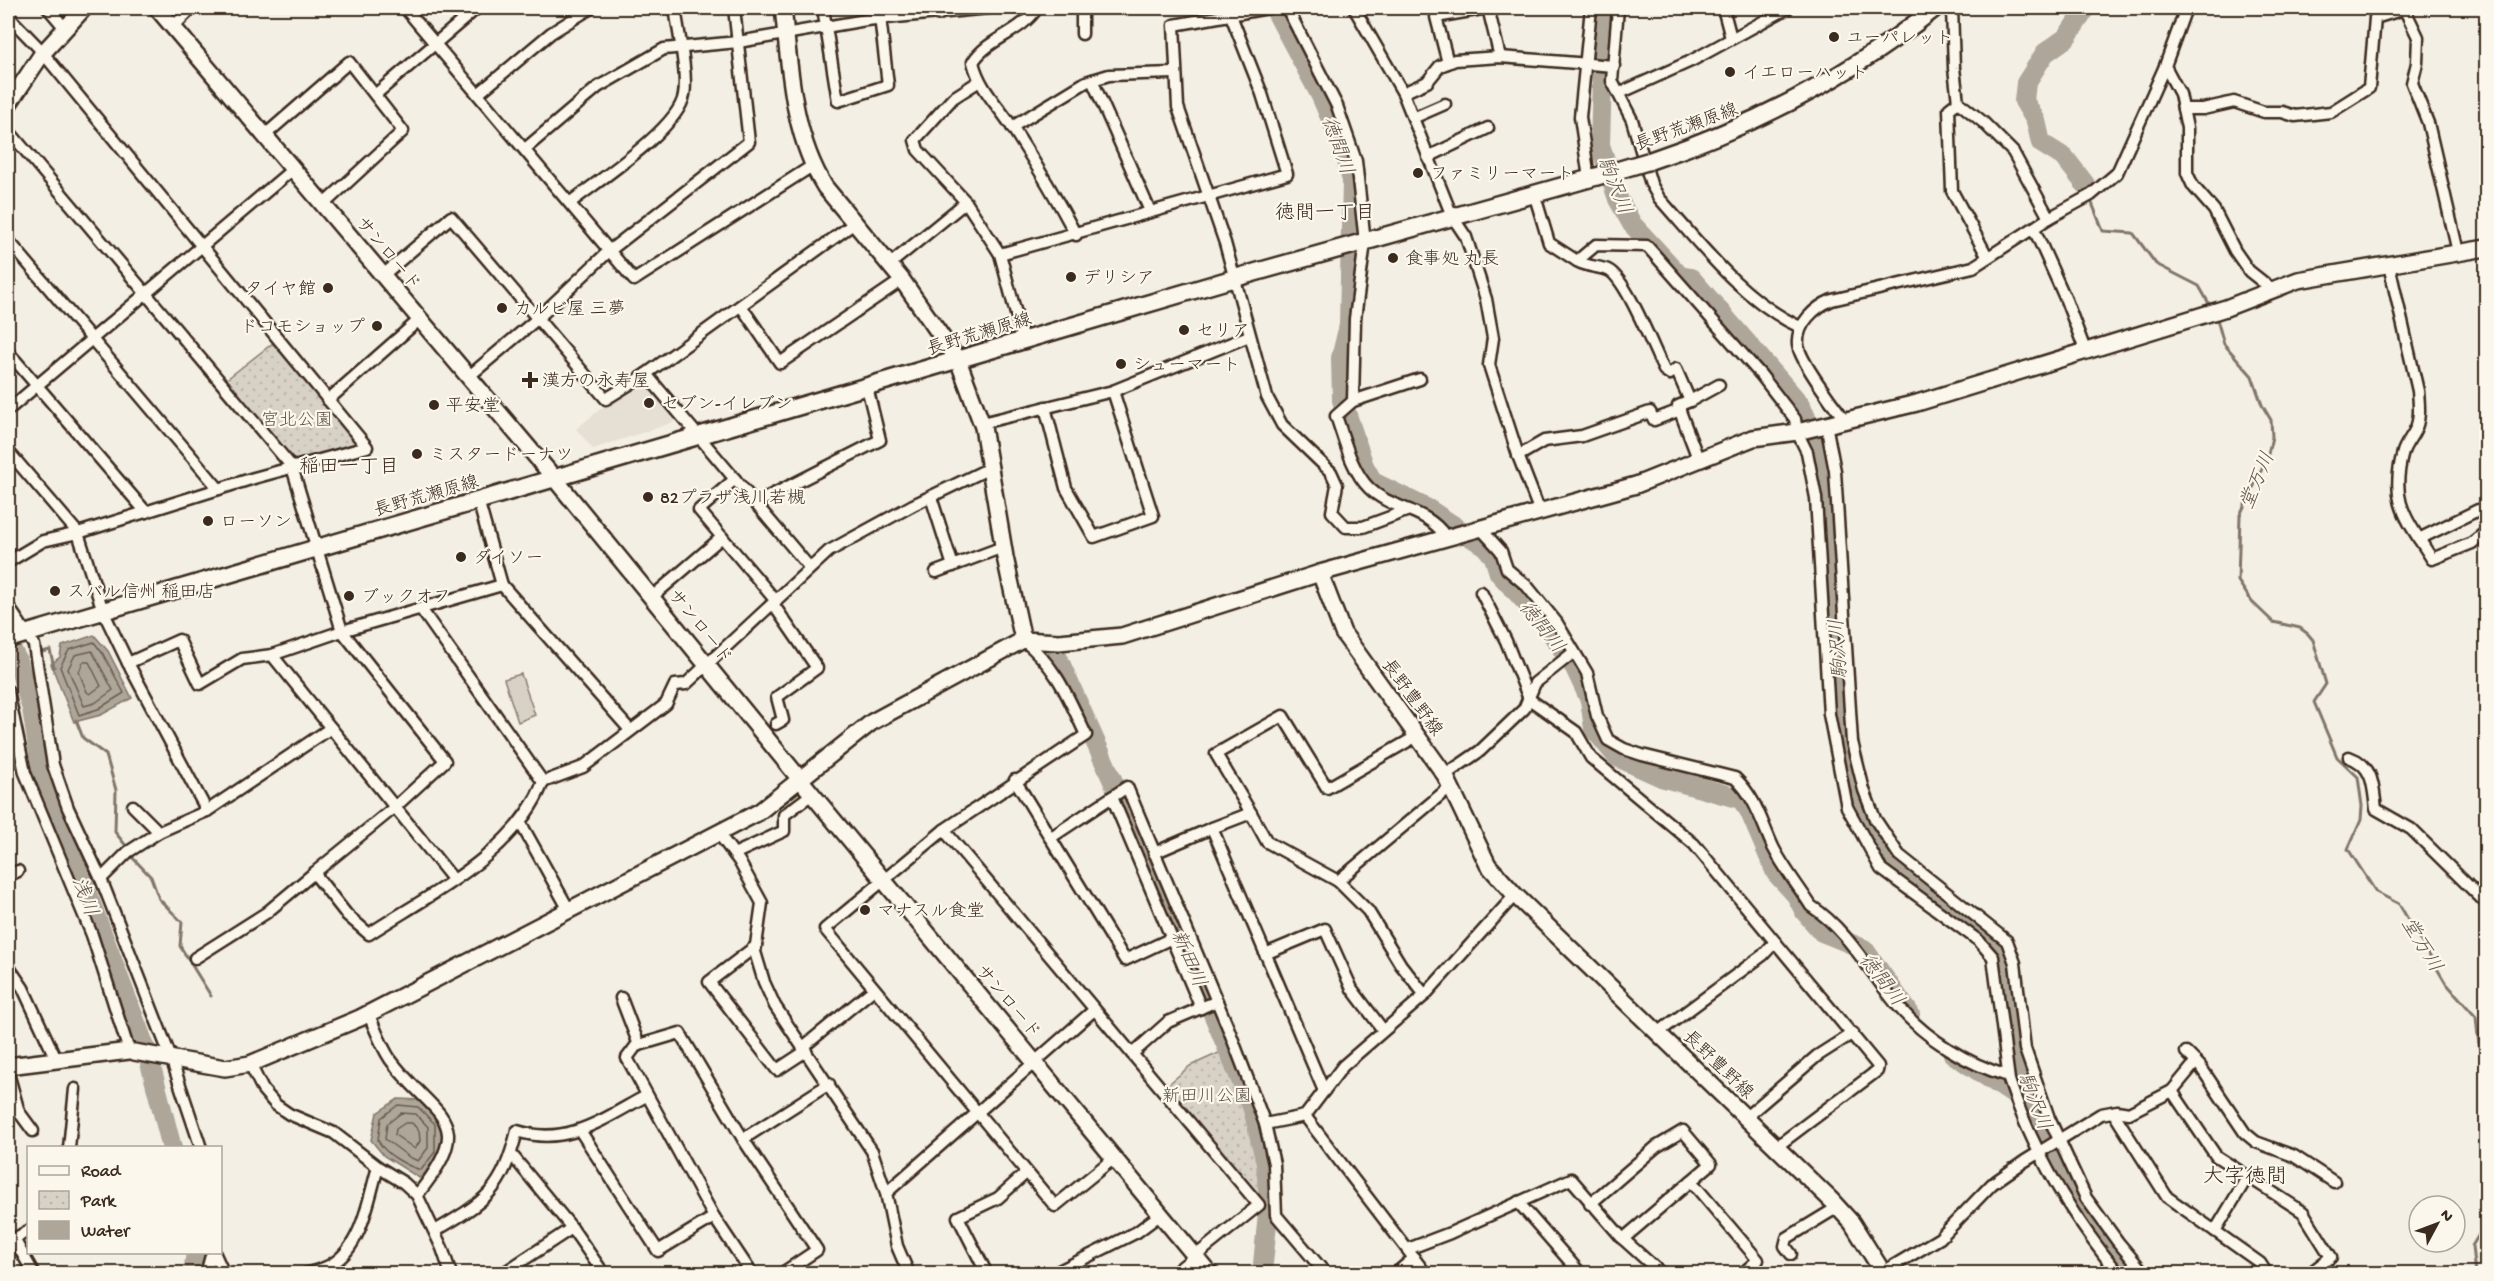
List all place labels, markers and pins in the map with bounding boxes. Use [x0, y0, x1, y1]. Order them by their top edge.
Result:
place label: ユーパレット [1846, 29, 1953, 50]
marker: ユーパレット [1827, 30, 1841, 44]
place label: イエローハット [1742, 64, 1868, 85]
marker: イエローハット [1723, 65, 1737, 79]
place label: ファミリーマート [1430, 165, 1574, 186]
marker: ファミリーマート [1411, 166, 1425, 180]
place label: 食事処 丸長 [1405, 249, 1499, 271]
marker: 食事処 丸長 [1386, 251, 1400, 265]
place label: デリシア [1083, 269, 1155, 290]
marker: デリシア [1064, 270, 1078, 284]
place label: タイヤ館 [245, 279, 316, 301]
marker: タイヤ館 [321, 281, 335, 295]
place label: カルビ屋 三夢 [514, 299, 626, 321]
marker: カルビ屋 三夢 [495, 301, 509, 315]
place label: ドコモショップ [240, 317, 365, 339]
marker: ドコモショップ [370, 319, 384, 333]
place label: セリア [1196, 322, 1250, 343]
marker: セリア [1177, 323, 1191, 337]
place label: シューマート [1133, 356, 1240, 377]
marker: シューマート [1114, 357, 1128, 371]
place label: 漢方の永寿屋 [542, 371, 650, 393]
marker: 漢方の永寿屋 [523, 373, 537, 387]
place label: セブン-イレブン [661, 394, 793, 416]
place label: 平安堂 [446, 396, 500, 418]
marker: セブン-イレブン [642, 396, 656, 410]
marker: 平安堂 [427, 398, 441, 412]
place label: ミスタードーナツ [429, 446, 573, 467]
marker: ミスタードーナツ [410, 447, 424, 461]
place label: 82プラザ浅川若槻 [660, 488, 805, 510]
marker: 82プラザ浅川若槻 [641, 490, 655, 504]
place label: ローソン [220, 513, 292, 534]
marker: ローソン [201, 514, 215, 528]
place label: ダイソー [473, 548, 543, 570]
marker: ダイソー [454, 550, 468, 564]
place label: スバル信州 稲田店 [67, 582, 215, 604]
marker: スバル信州 稲田店 [48, 584, 62, 598]
place label: ブックオフ [361, 587, 451, 609]
marker: ブックオフ [342, 589, 356, 603]
place label: マナスル食堂 [877, 901, 984, 923]
marker: マナスル食堂 [858, 903, 872, 917]

